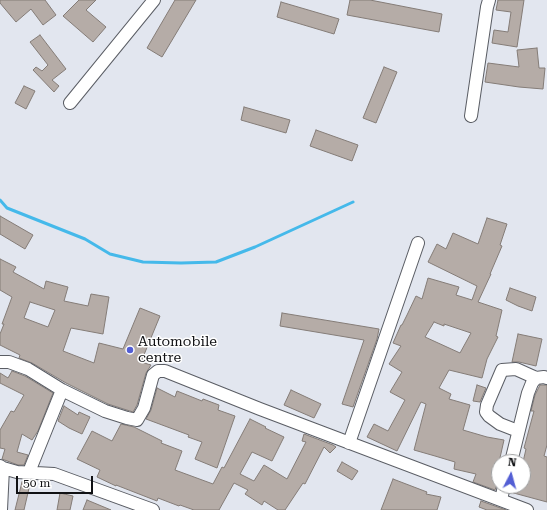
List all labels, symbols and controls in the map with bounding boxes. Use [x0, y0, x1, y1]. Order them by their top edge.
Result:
place label: Automobile centre [138, 334, 217, 366]
marker: Automobile centre [125, 345, 135, 355]
north arrow [491, 454, 531, 494]
text: N [507, 456, 517, 469]
scale bar [18, 468, 95, 494]
text: 50 m [23, 476, 50, 490]

